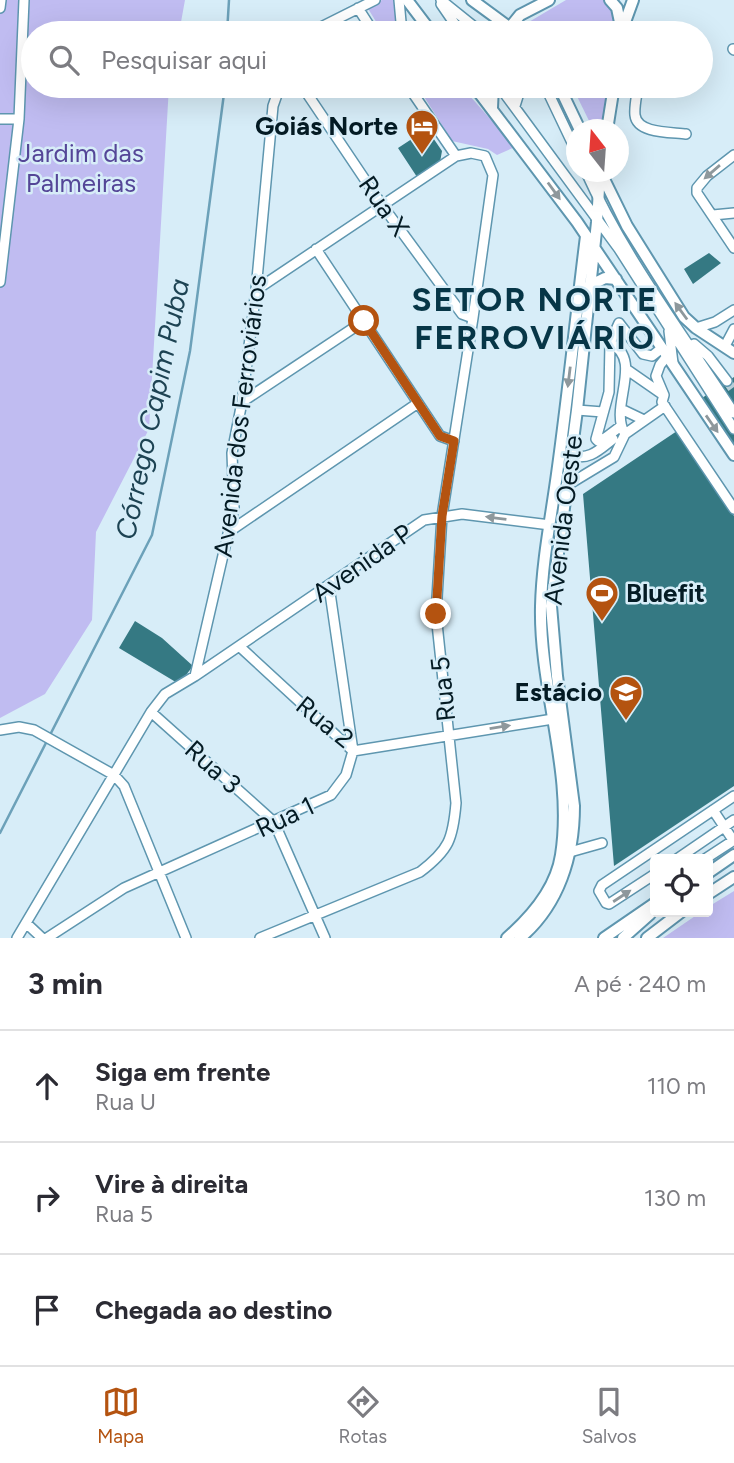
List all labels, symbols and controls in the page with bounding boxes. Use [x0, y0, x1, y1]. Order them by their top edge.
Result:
search box [21, 21, 713, 98]
icon: search [45, 41, 83, 79]
text: Pesquisar aqui [101, 44, 267, 76]
hotel icon: Goiás Norte [403, 107, 441, 156]
place label: Goiás Norte [255, 110, 398, 142]
north arrow [566, 119, 629, 182]
park label: Jardim das Palmeiras [18, 137, 144, 199]
one-way arrow [704, 164, 721, 179]
street label: Rua X [352, 170, 416, 242]
one-way arrow [546, 181, 561, 199]
street label: Avenida dos Ferroviários [207, 273, 273, 559]
water label: Córrego Capim Puba [108, 276, 196, 542]
district label: SETOR NORTE FERROVIÁRIO [412, 280, 658, 357]
one-way arrow [674, 302, 688, 320]
route start [348, 305, 379, 336]
one-way arrow [563, 366, 574, 388]
one-way arrow [705, 414, 718, 433]
street label: Avenida Oeste [537, 433, 589, 607]
one-way arrow [485, 512, 507, 523]
street label: Avenida P [306, 517, 418, 609]
sports icon: Bluefit [583, 574, 621, 623]
place label: Bluefit [626, 577, 705, 609]
route end [420, 598, 451, 629]
street label: Rua 5 [424, 655, 462, 723]
school or university icon: Estácio [607, 673, 645, 722]
place label: Estácio [515, 676, 602, 708]
street label: Rua 2 [290, 689, 360, 755]
one-way arrow [489, 721, 511, 732]
street label: Rua 3 [178, 733, 248, 801]
street label: Rua 1 [250, 790, 320, 844]
map controls [650, 854, 713, 917]
button: locate [650, 854, 713, 917]
one-way arrow [612, 889, 632, 902]
text: 3 min [28, 965, 103, 1002]
text: A pé · 240 m [574, 970, 706, 998]
text: Siga em frente [95, 1056, 270, 1088]
icon: ahead [28, 1067, 66, 1105]
text: 110 m [647, 1072, 706, 1100]
text: Rua U [95, 1088, 156, 1116]
text: Vire à direita [95, 1168, 248, 1200]
icon: right [28, 1179, 66, 1217]
text: 130 m [644, 1184, 706, 1212]
text: Rua 5 [95, 1200, 153, 1228]
icon: arrive [28, 1291, 66, 1329]
text: Chegada ao destino [95, 1294, 332, 1326]
tab: Mapa [97, 1383, 144, 1448]
tab: Rotas [339, 1383, 387, 1448]
tab: Salvos [582, 1383, 637, 1448]

